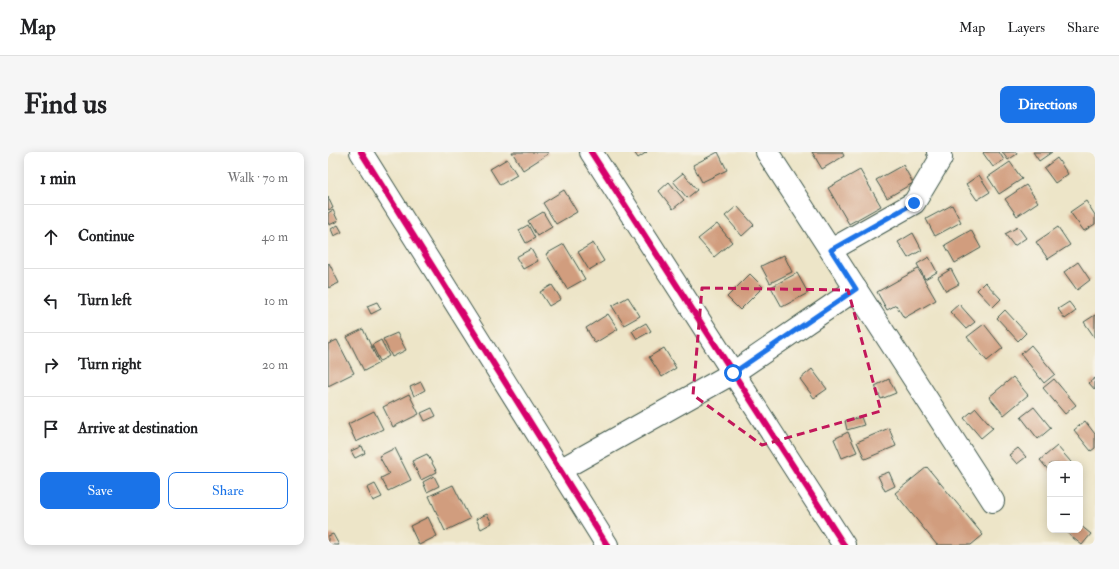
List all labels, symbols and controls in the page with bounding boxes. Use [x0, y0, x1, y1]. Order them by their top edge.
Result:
text: Map [20, 16, 56, 40]
text: Map [959, 19, 985, 36]
text: Layers [1007, 19, 1045, 36]
text: Share [1067, 19, 1099, 36]
button: Directions [1000, 86, 1095, 123]
text: Find us [24, 87, 107, 122]
text: 1 min [40, 168, 76, 189]
text: Walk · 70 m [228, 170, 288, 186]
route end [905, 194, 923, 212]
icon: ahead [40, 226, 62, 248]
text: Continue [78, 227, 134, 246]
text: 40 m [262, 229, 288, 245]
icon: left [40, 290, 62, 312]
text: Turn left [78, 291, 132, 310]
text: 10 m [264, 293, 288, 309]
icon: right [40, 354, 62, 376]
text: Turn right [78, 355, 141, 374]
text: 20 m [262, 357, 288, 373]
route start [724, 364, 742, 382]
icon: arrive [40, 418, 62, 440]
text: Arrive at destination [78, 419, 198, 438]
map controls [1047, 461, 1083, 533]
button: + [1047, 461, 1083, 497]
button: Save [40, 472, 160, 509]
button: Share [168, 472, 288, 509]
button: − [1047, 497, 1083, 533]

